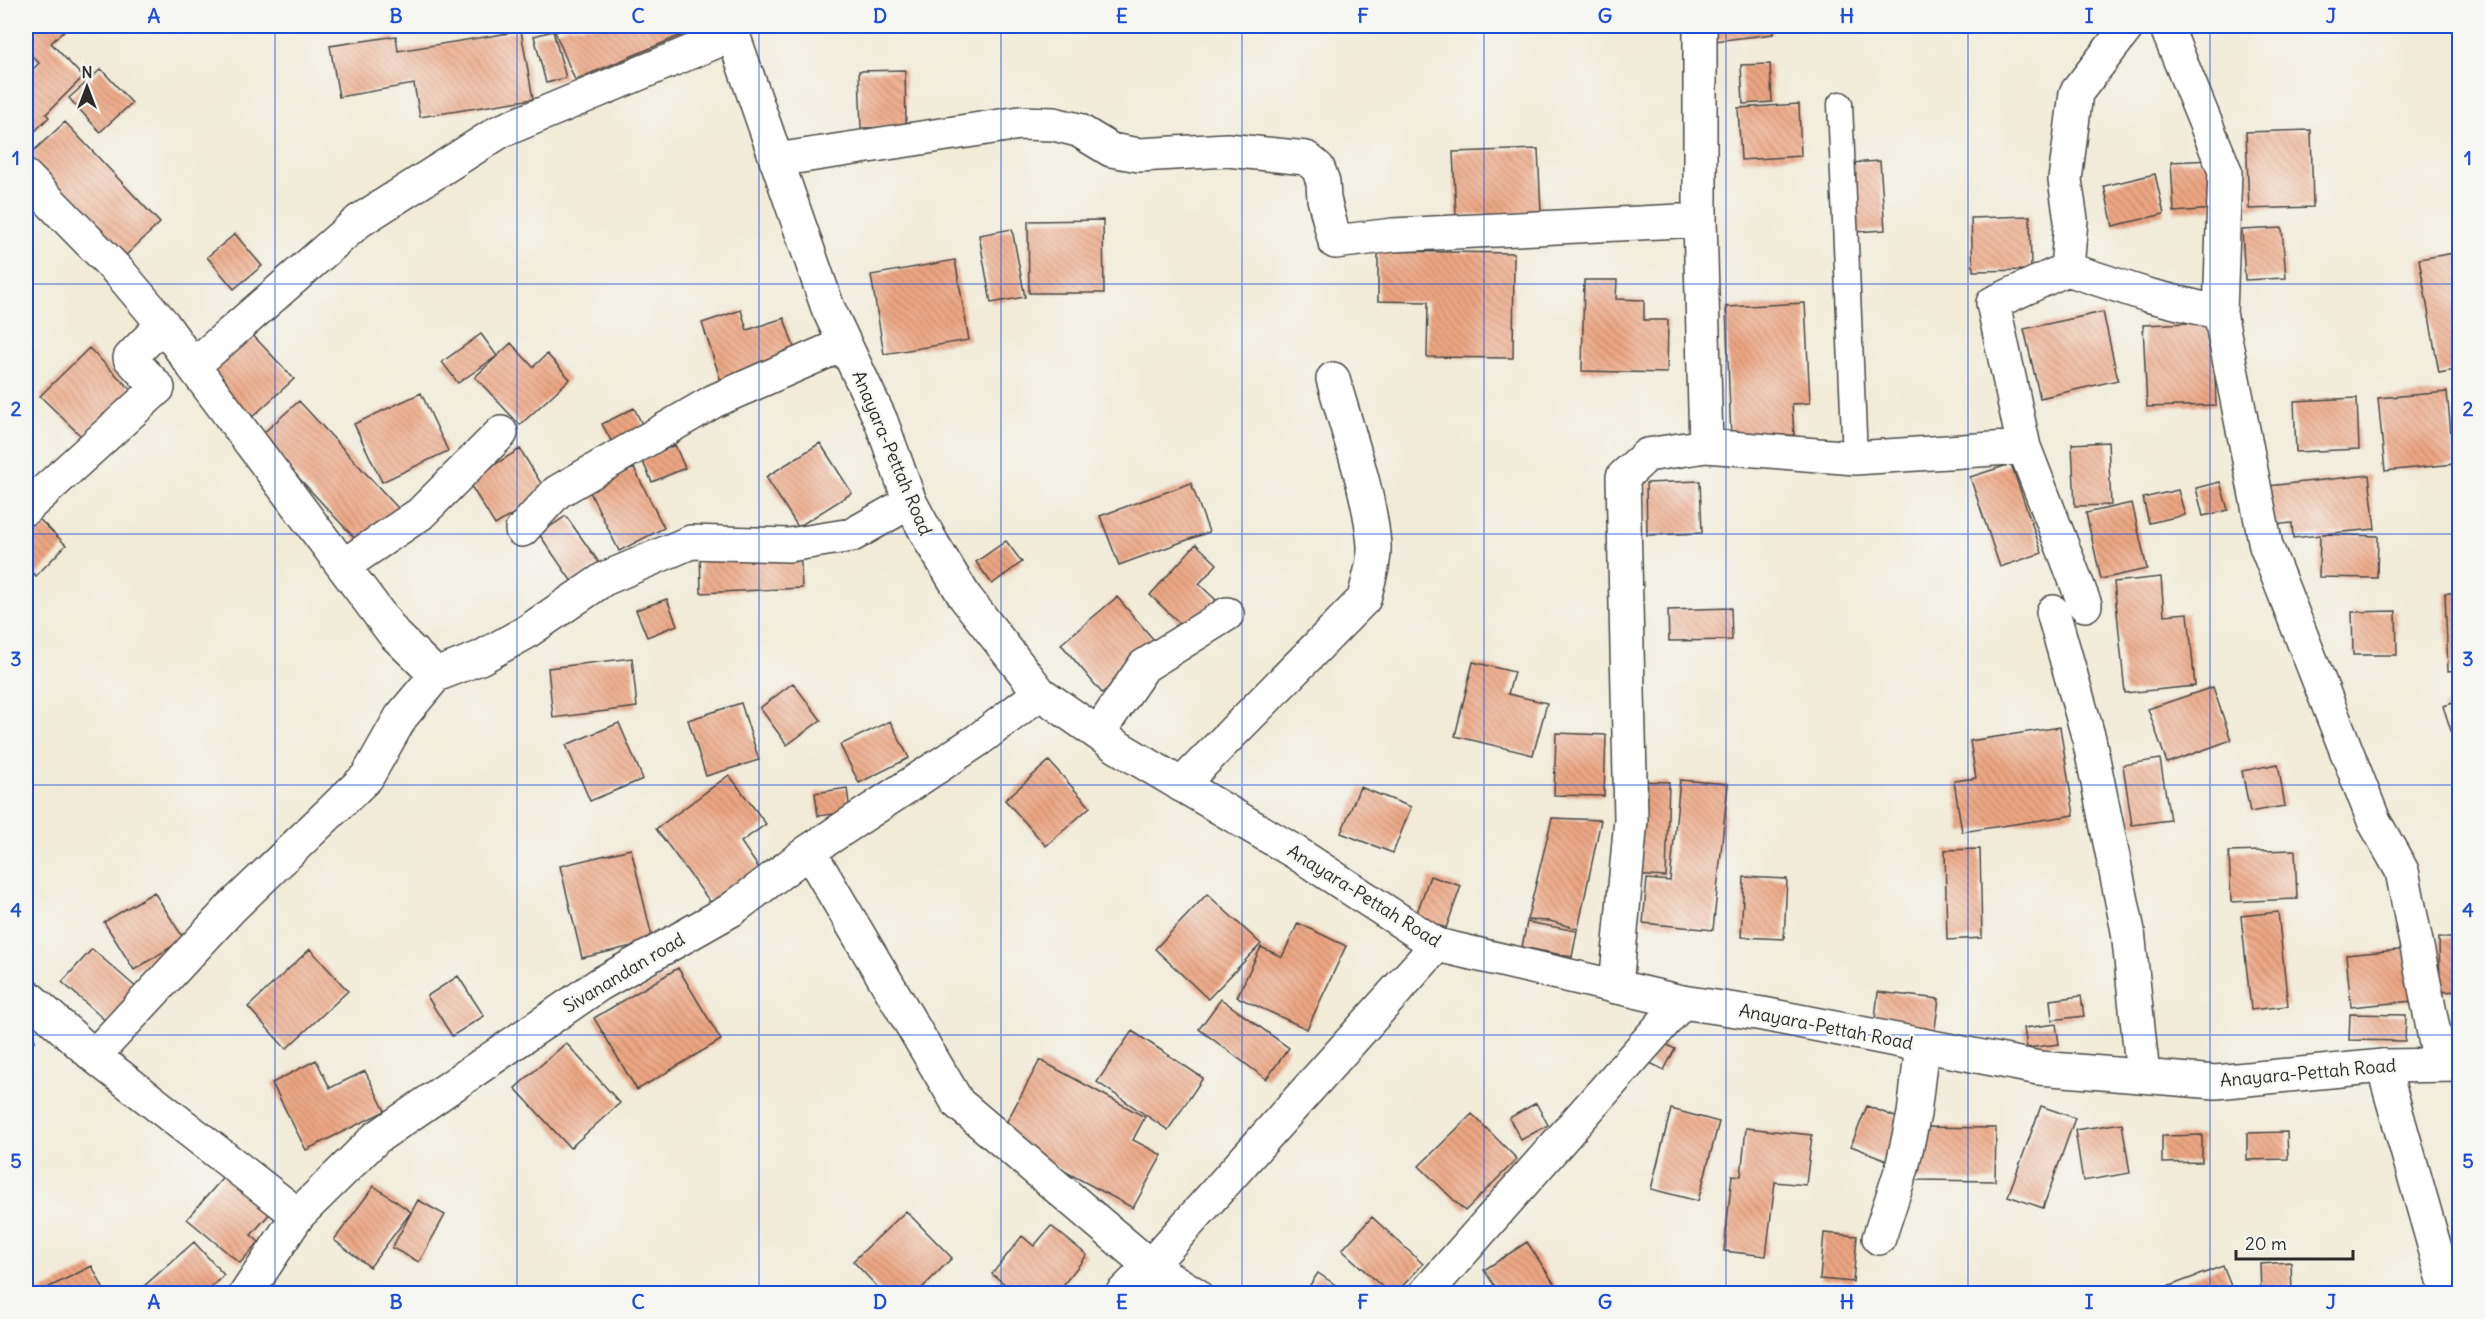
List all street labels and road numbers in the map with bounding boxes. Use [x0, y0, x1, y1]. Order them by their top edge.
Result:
street label: Anayara-Pettah Road [847, 367, 938, 539]
street label: Anayara-Pettah Road [1283, 839, 1446, 952]
street label: Sivanandan road [559, 927, 689, 1018]
street label: Anayara-Pettah Road [1737, 998, 1915, 1055]
street label: Anayara-Pettah Road [2219, 1053, 2397, 1092]

